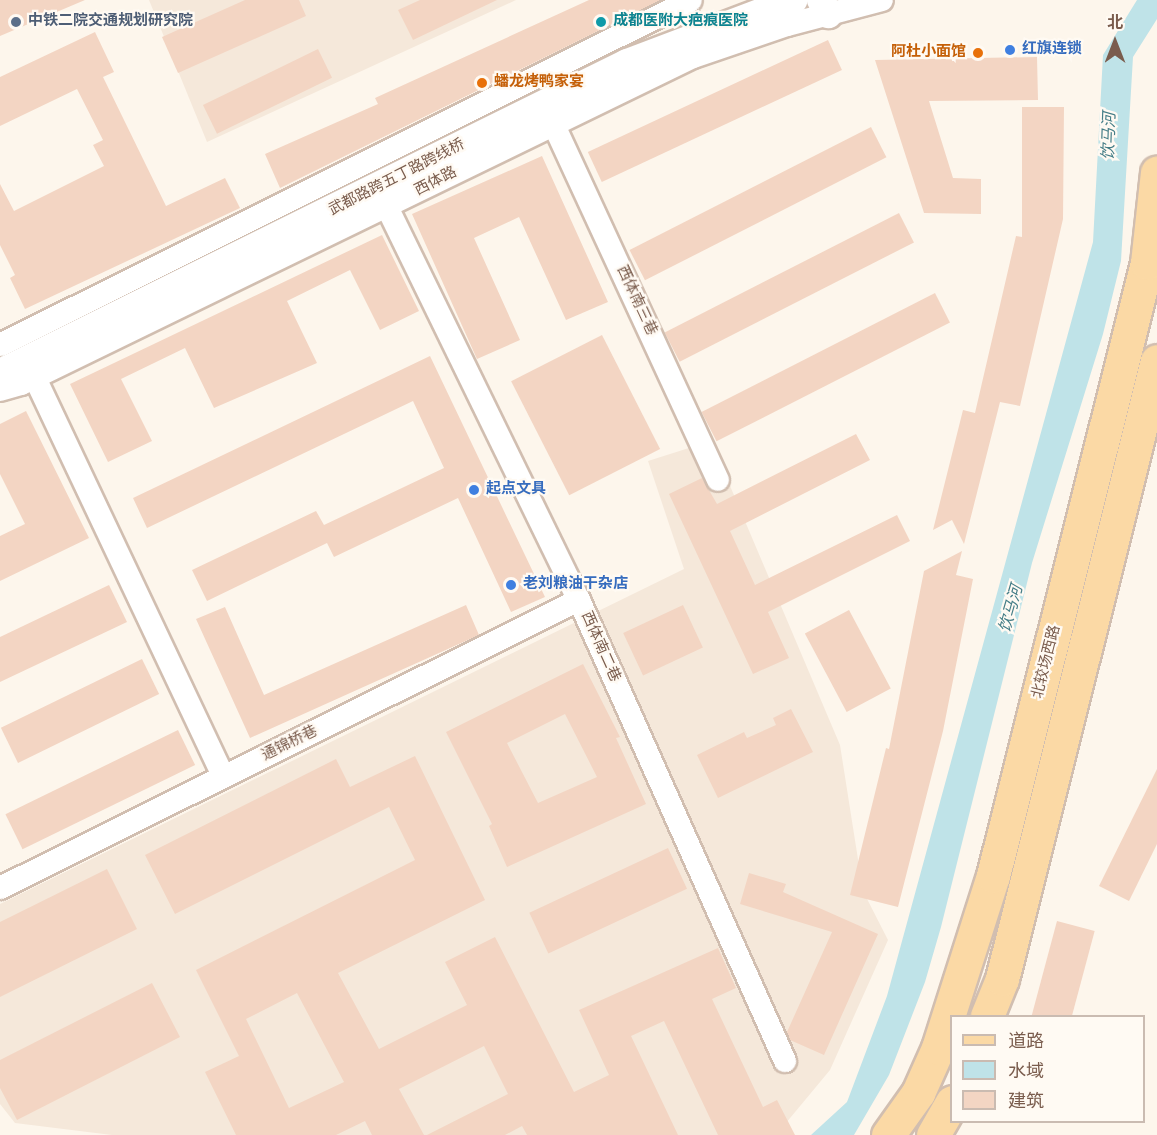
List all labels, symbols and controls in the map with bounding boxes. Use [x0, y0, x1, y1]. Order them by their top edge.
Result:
north arrow [1085, 12, 1145, 72]
place label: 中铁二院交通规划研究院 [28, 13, 193, 31]
place label: 成都医附大疤痕医院 [613, 13, 748, 31]
text: 北 [1107, 14, 1123, 34]
marker: 中铁二院交通规划研究院 [9, 15, 23, 29]
marker: 成都医附大疤痕医院 [594, 15, 608, 29]
place label: 红旗连锁 [1022, 41, 1082, 59]
marker: 红旗连锁 [1003, 43, 1017, 57]
place label: 阿杜小面馆 [891, 44, 966, 62]
marker: 阿杜小面馆 [971, 46, 985, 60]
place label: 蟠龙烤鸭家宴 [494, 74, 584, 92]
marker: 蟠龙烤鸭家宴 [475, 76, 489, 90]
water label: 饮马河 [1100, 112, 1120, 160]
street label: 武都路跨五丁路跨线桥 [326, 136, 468, 220]
street label: 西体路 [412, 164, 460, 200]
street label: 西体南三巷 [612, 263, 660, 339]
place label: 起点文具 [486, 481, 546, 499]
marker: 起点文具 [467, 483, 481, 497]
place label: 老刘粮油干杂店 [523, 576, 628, 594]
marker: 老刘粮油干杂店 [504, 578, 518, 592]
water label: 饮马河 [996, 583, 1028, 635]
street label: 西体南二巷 [577, 609, 623, 685]
street label: 北较场西路 [1029, 623, 1065, 701]
street label: 通锦桥巷 [259, 723, 321, 765]
legend [950, 1015, 1145, 1123]
text: 道路 [1008, 1031, 1044, 1054]
text: 水域 [1008, 1061, 1044, 1084]
text: 建筑 [1008, 1091, 1044, 1114]

